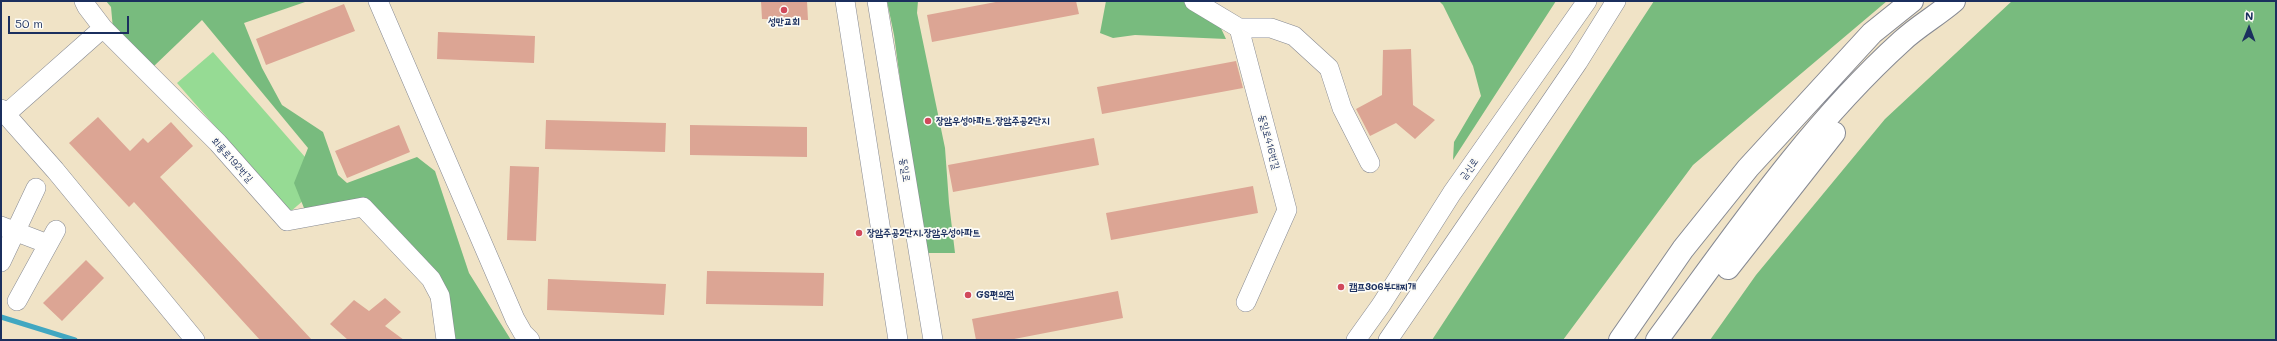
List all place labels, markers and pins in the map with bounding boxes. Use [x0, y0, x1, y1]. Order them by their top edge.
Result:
marker: 성만교회 [779, 5, 789, 15]
place label: 성만교회 [768, 16, 800, 28]
place label: 장암우성아파트.장암주공2단지 [936, 115, 1049, 127]
marker: 장암우성아파트.장암주공2단지 [923, 116, 933, 126]
place label: 장암주공2단지.장암우성아파트 [867, 227, 980, 239]
marker: 장암주공2단지.장암우성아파트 [854, 228, 864, 238]
place label: 캠프306부대찌개 [1349, 281, 1416, 293]
marker: 캠프306부대찌개 [1336, 282, 1346, 292]
place label: GS편의점 [976, 289, 1014, 301]
marker: GS편의점 [963, 290, 973, 300]

